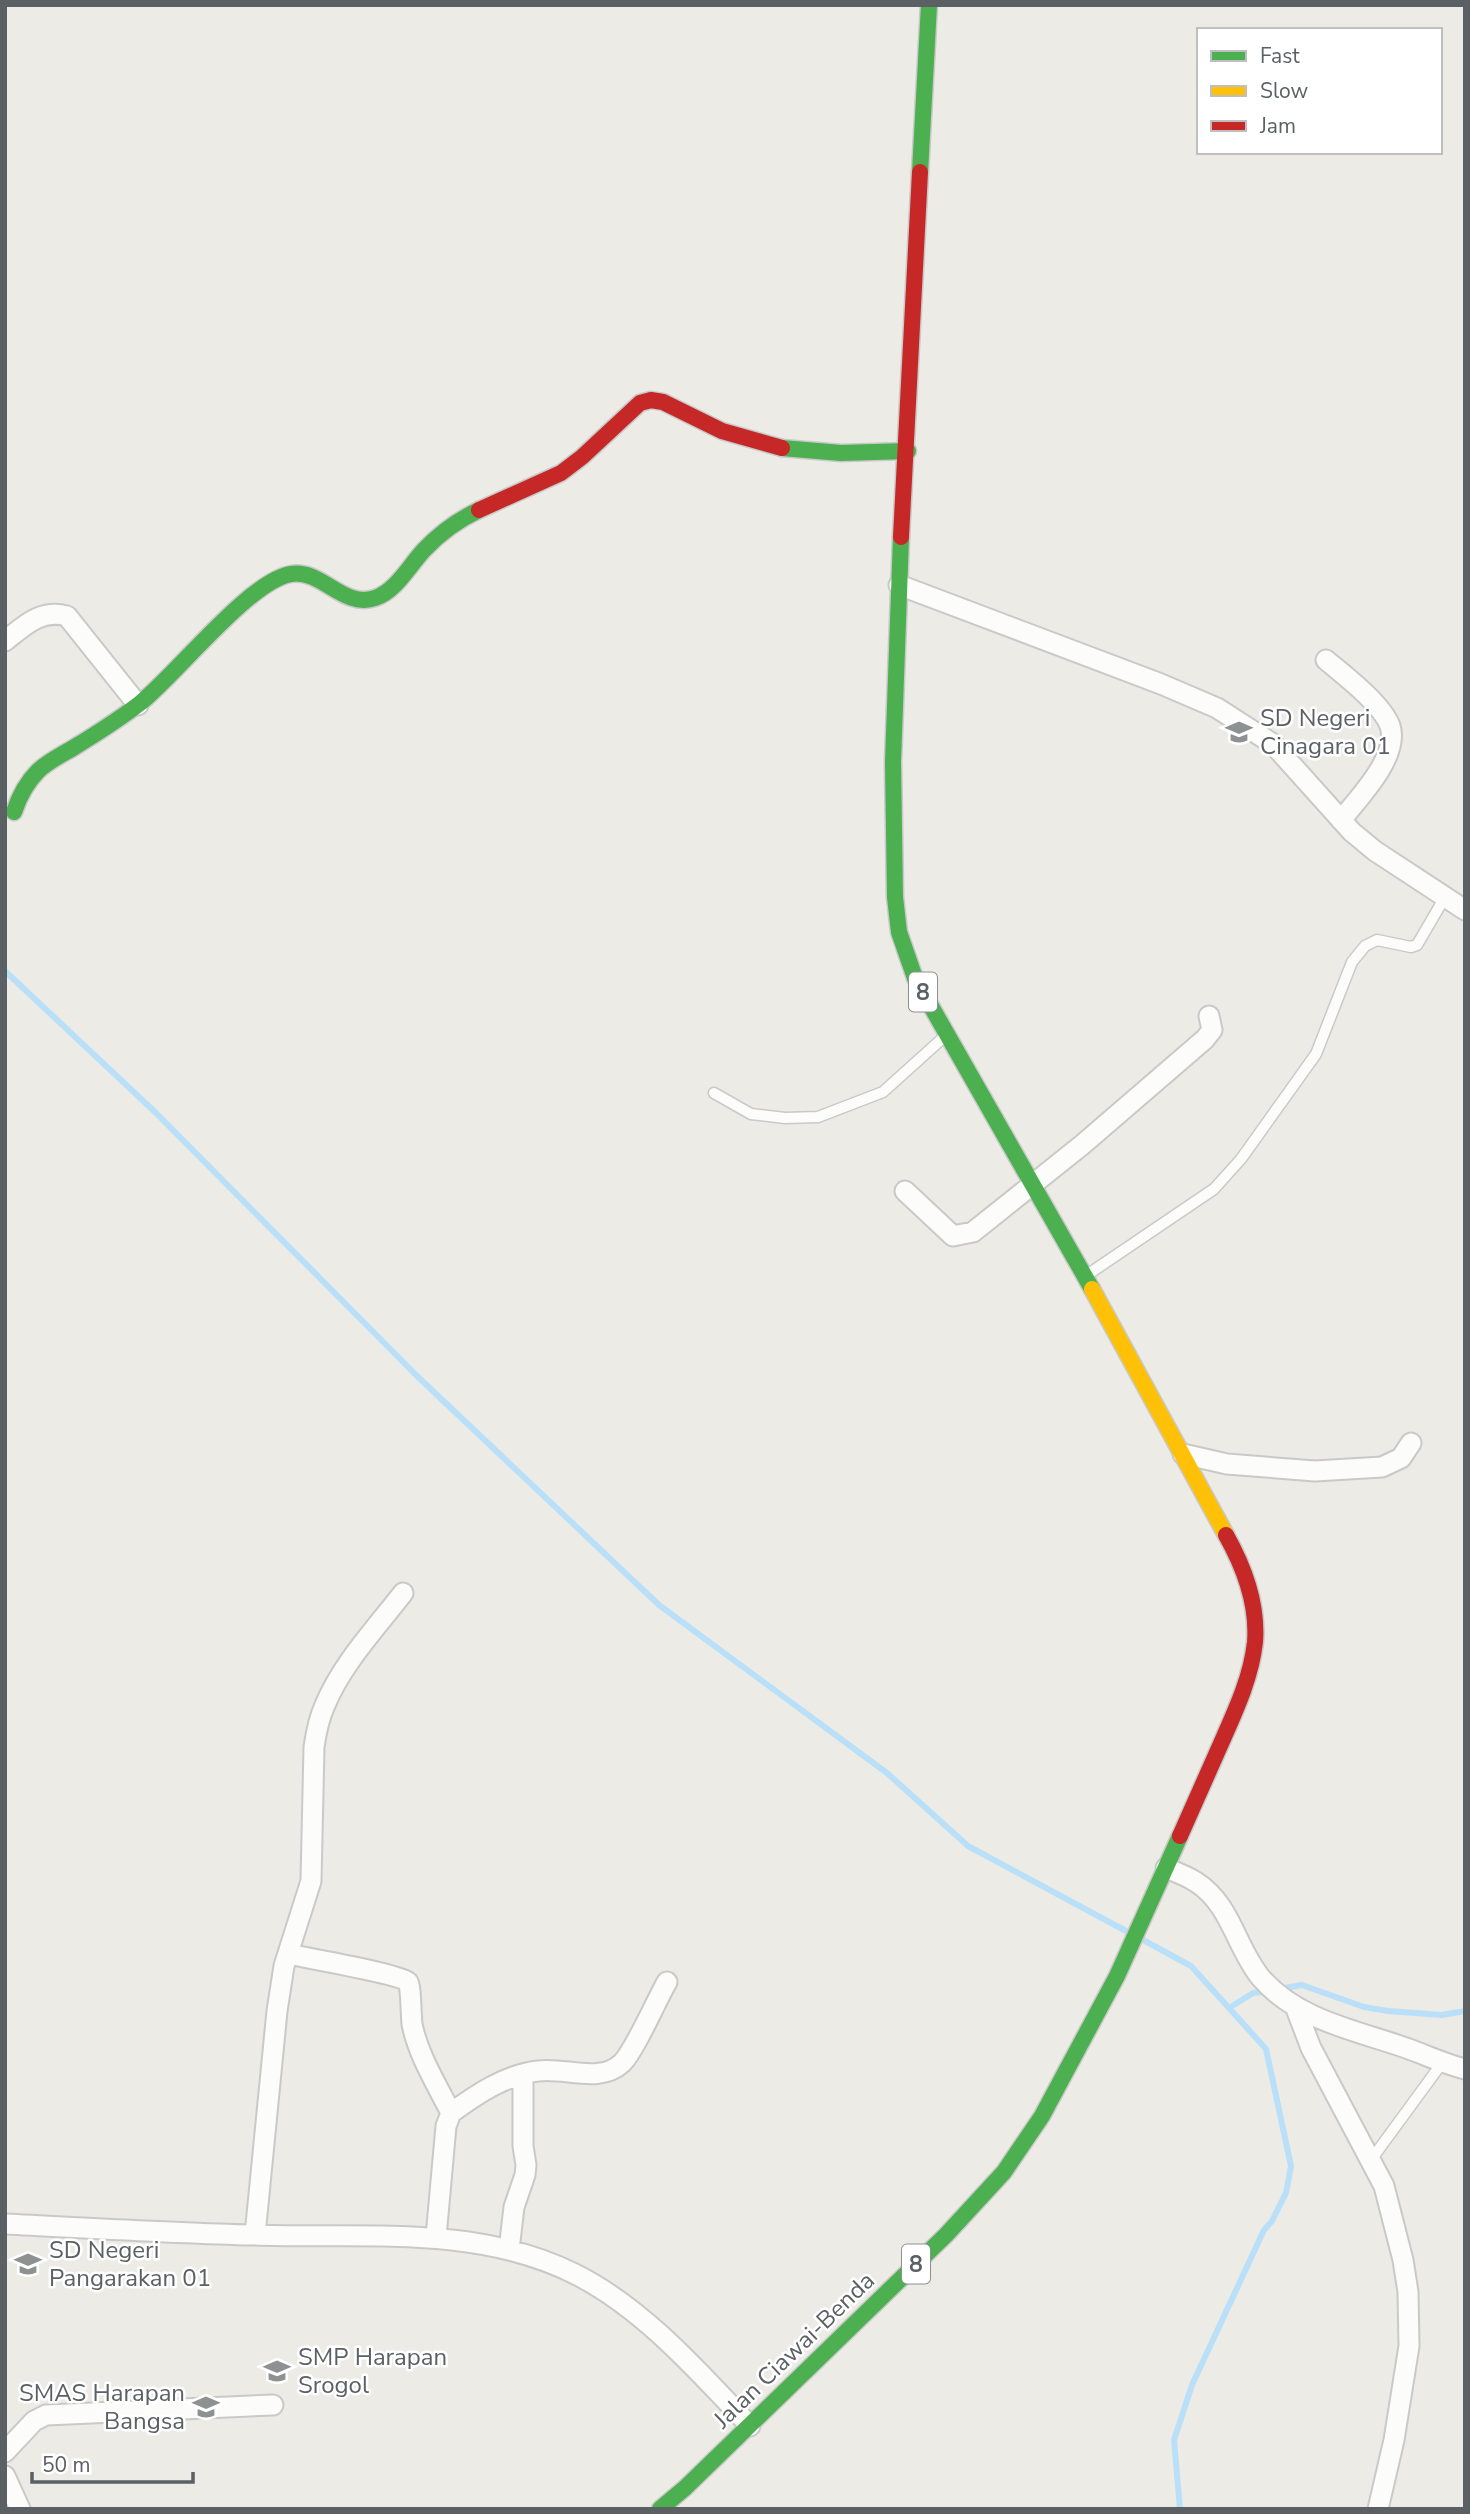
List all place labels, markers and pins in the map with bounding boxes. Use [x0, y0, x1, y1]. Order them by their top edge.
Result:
place label: SD Negeri Cinagara 01 [1260, 702, 1391, 762]
school or university icon: SD Negeri Cinagara 01 [1224, 717, 1254, 747]
place label: SD Negeri Pangarakan 01 [49, 2234, 211, 2294]
school or university icon: SD Negeri Pangarakan 01 [13, 2249, 43, 2279]
place label: SMP Harapan Srogol [298, 2341, 447, 2401]
school or university icon: SMP Harapan Srogol [262, 2356, 292, 2386]
place label: SMAS Harapan Bangsa [19, 2377, 185, 2437]
school or university icon: SMAS Harapan Bangsa [191, 2392, 221, 2422]

